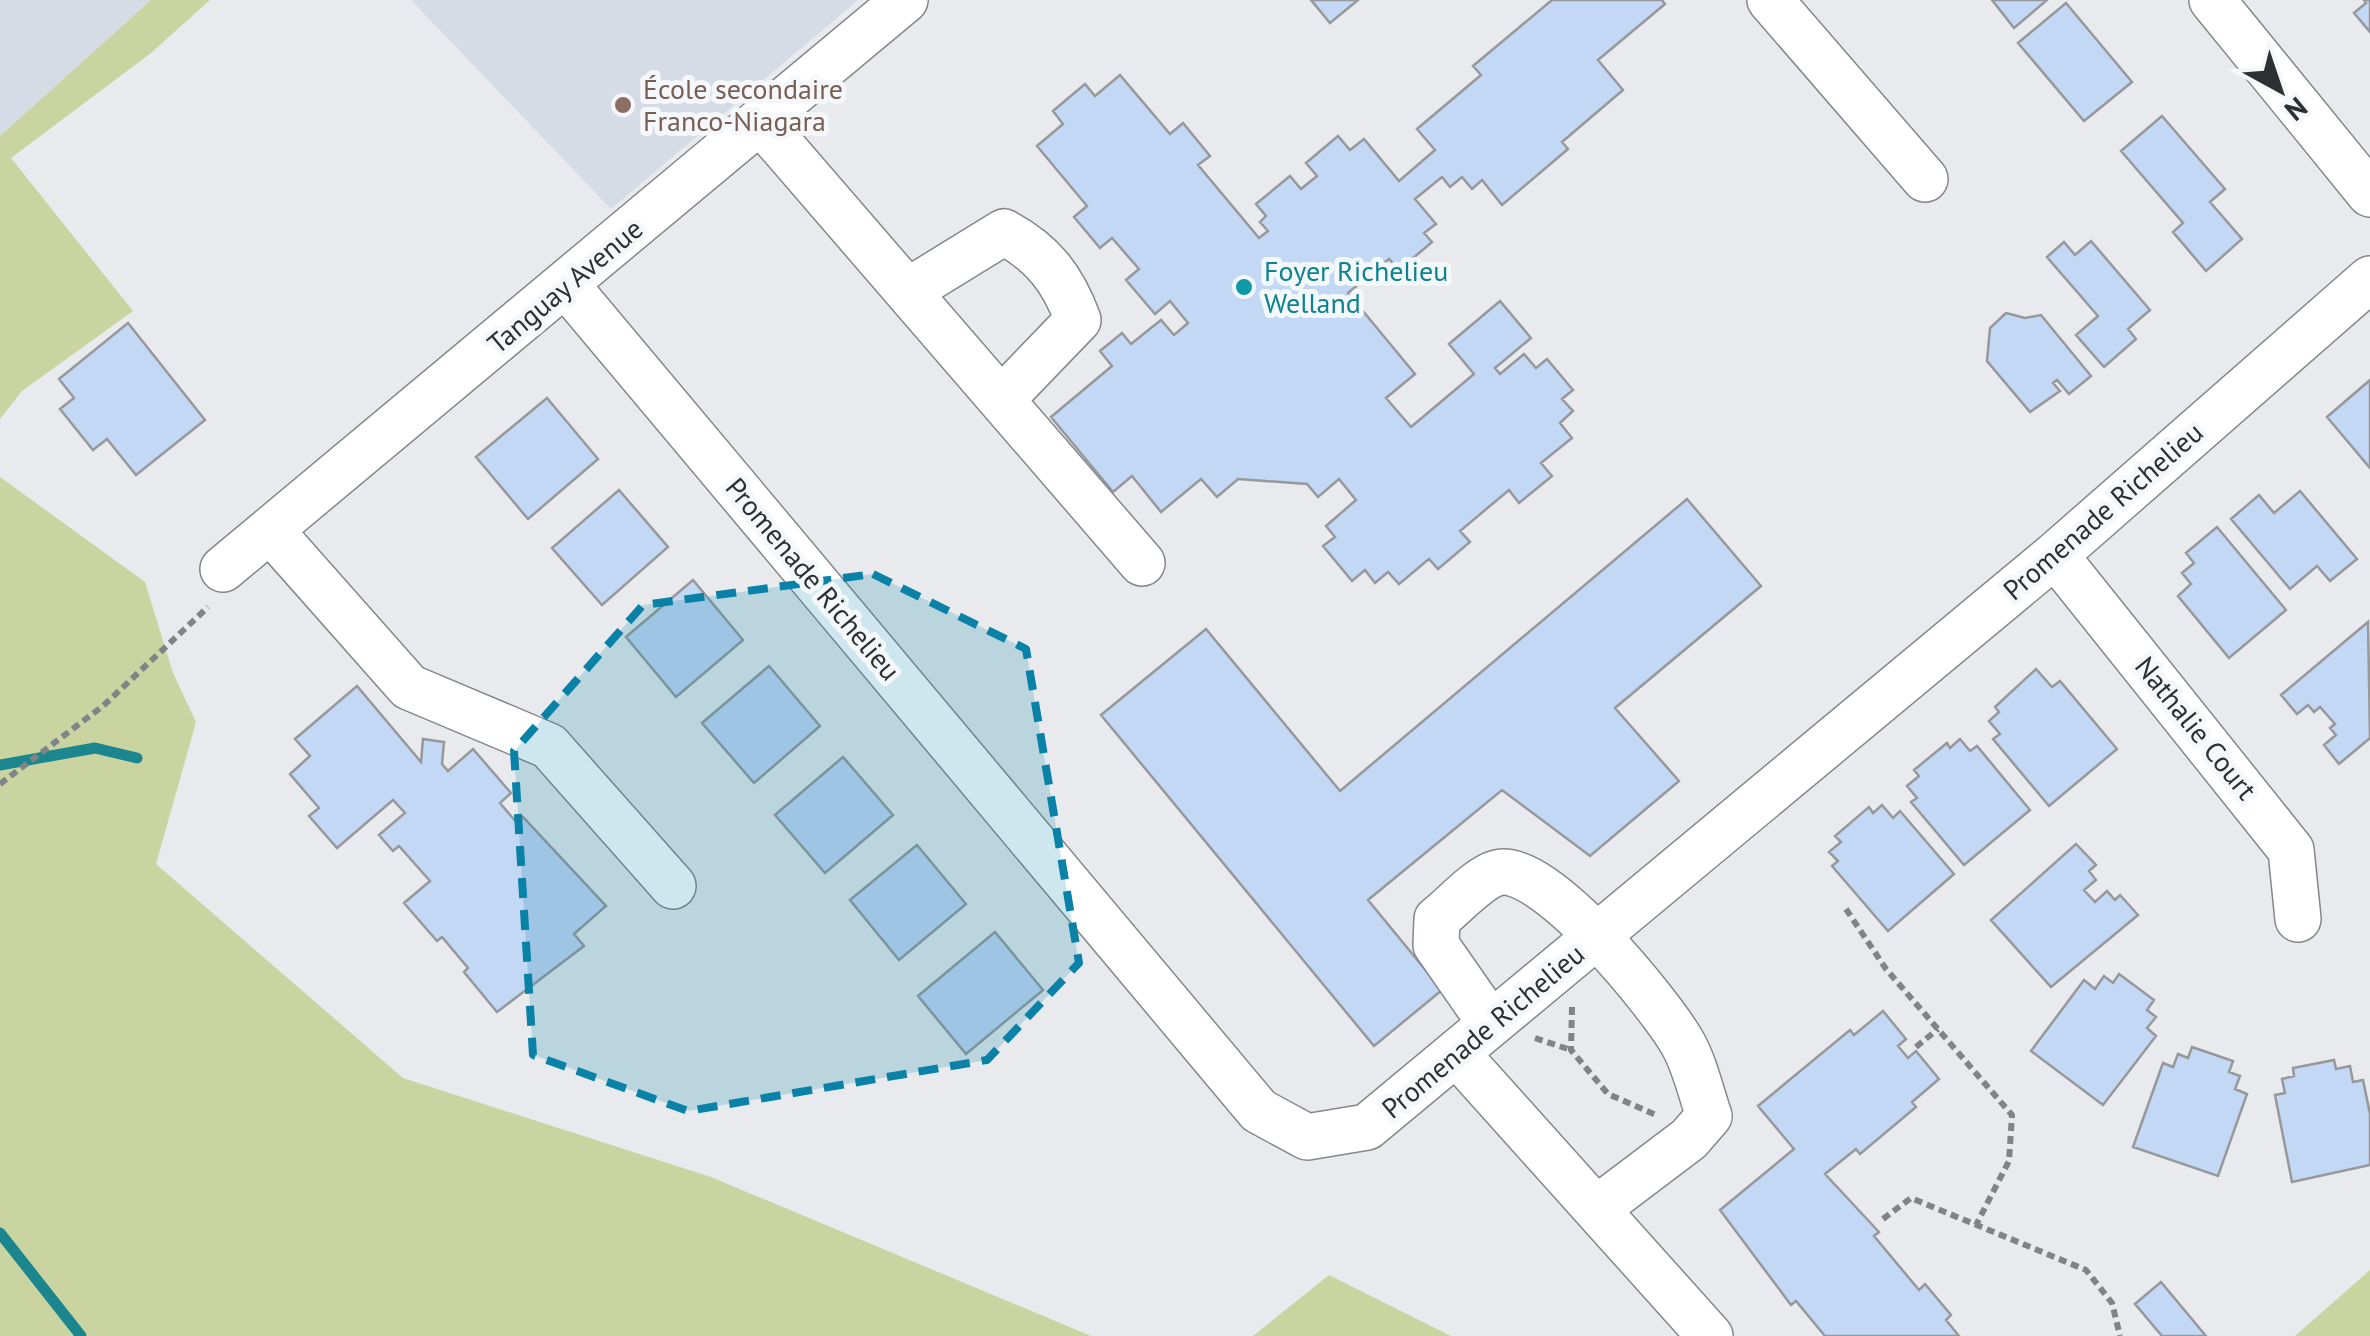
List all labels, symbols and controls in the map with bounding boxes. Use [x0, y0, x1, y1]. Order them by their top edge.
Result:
north arrow [2230, 40, 2330, 140]
place label: École secondaire Franco-Niagara [643, 70, 843, 139]
text: N [2277, 89, 2315, 130]
marker: École secondaire Franco-Niagara [612, 94, 634, 116]
street label: Tanguay Avenue [479, 210, 650, 361]
place label: Foyer Richelieu Welland [1264, 252, 1448, 321]
marker: Foyer Richelieu Welland [1233, 276, 1255, 298]
street label: Promenade Richelieu [1995, 414, 2210, 608]
street label: Promenade Richelieu [718, 470, 909, 688]
street label: Nathalie Court [2127, 649, 2266, 807]
street label: Promenade Richelieu [1374, 935, 1592, 1126]

